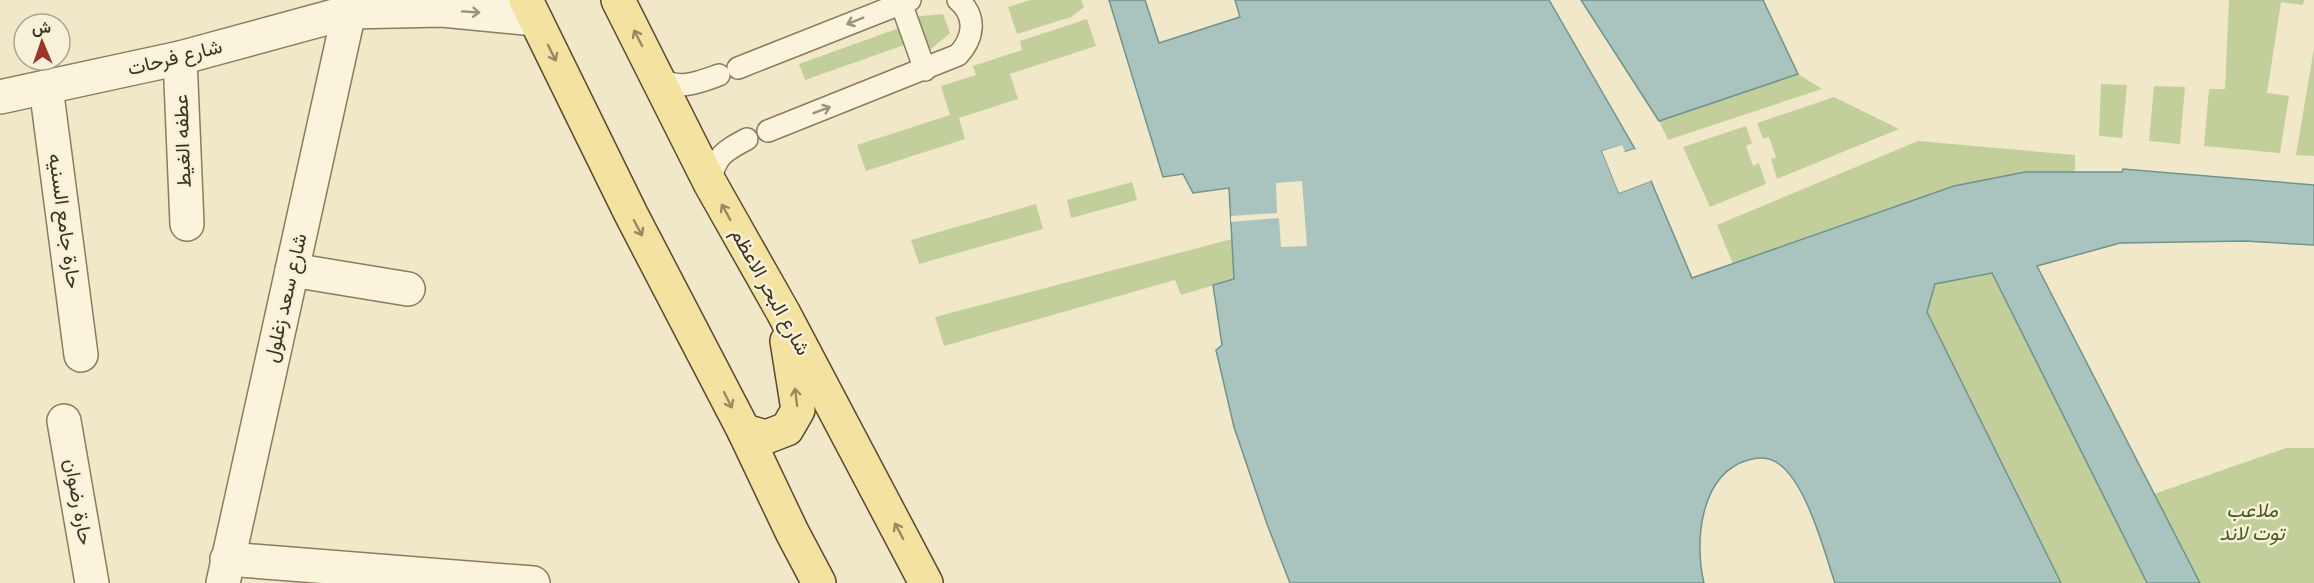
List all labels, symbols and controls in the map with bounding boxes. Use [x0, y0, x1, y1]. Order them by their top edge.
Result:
one-way arrow [460, 7, 480, 18]
north arrow [12, 12, 72, 72]
text: ش [31, 16, 52, 40]
one-way arrow [846, 17, 865, 28]
one-way arrow [631, 30, 643, 48]
street label: شارع فرحات [124, 32, 226, 84]
one-way arrow [546, 43, 558, 61]
street label: عطفه الغيط [166, 94, 200, 188]
one-way arrow [812, 104, 831, 115]
street label: حارة جامع السنيه [40, 151, 88, 291]
one-way arrow [720, 204, 732, 221]
one-way arrow [633, 218, 644, 236]
street label: شارع البحر الاعظم [723, 223, 817, 361]
street label: شارع سعد زغلول [257, 230, 315, 366]
one-way arrow [790, 388, 801, 408]
one-way arrow [723, 391, 734, 409]
street label: حارة رضوان [56, 456, 100, 548]
park label: ملاعب توت لاند [2220, 496, 2286, 549]
one-way arrow [893, 523, 905, 540]

